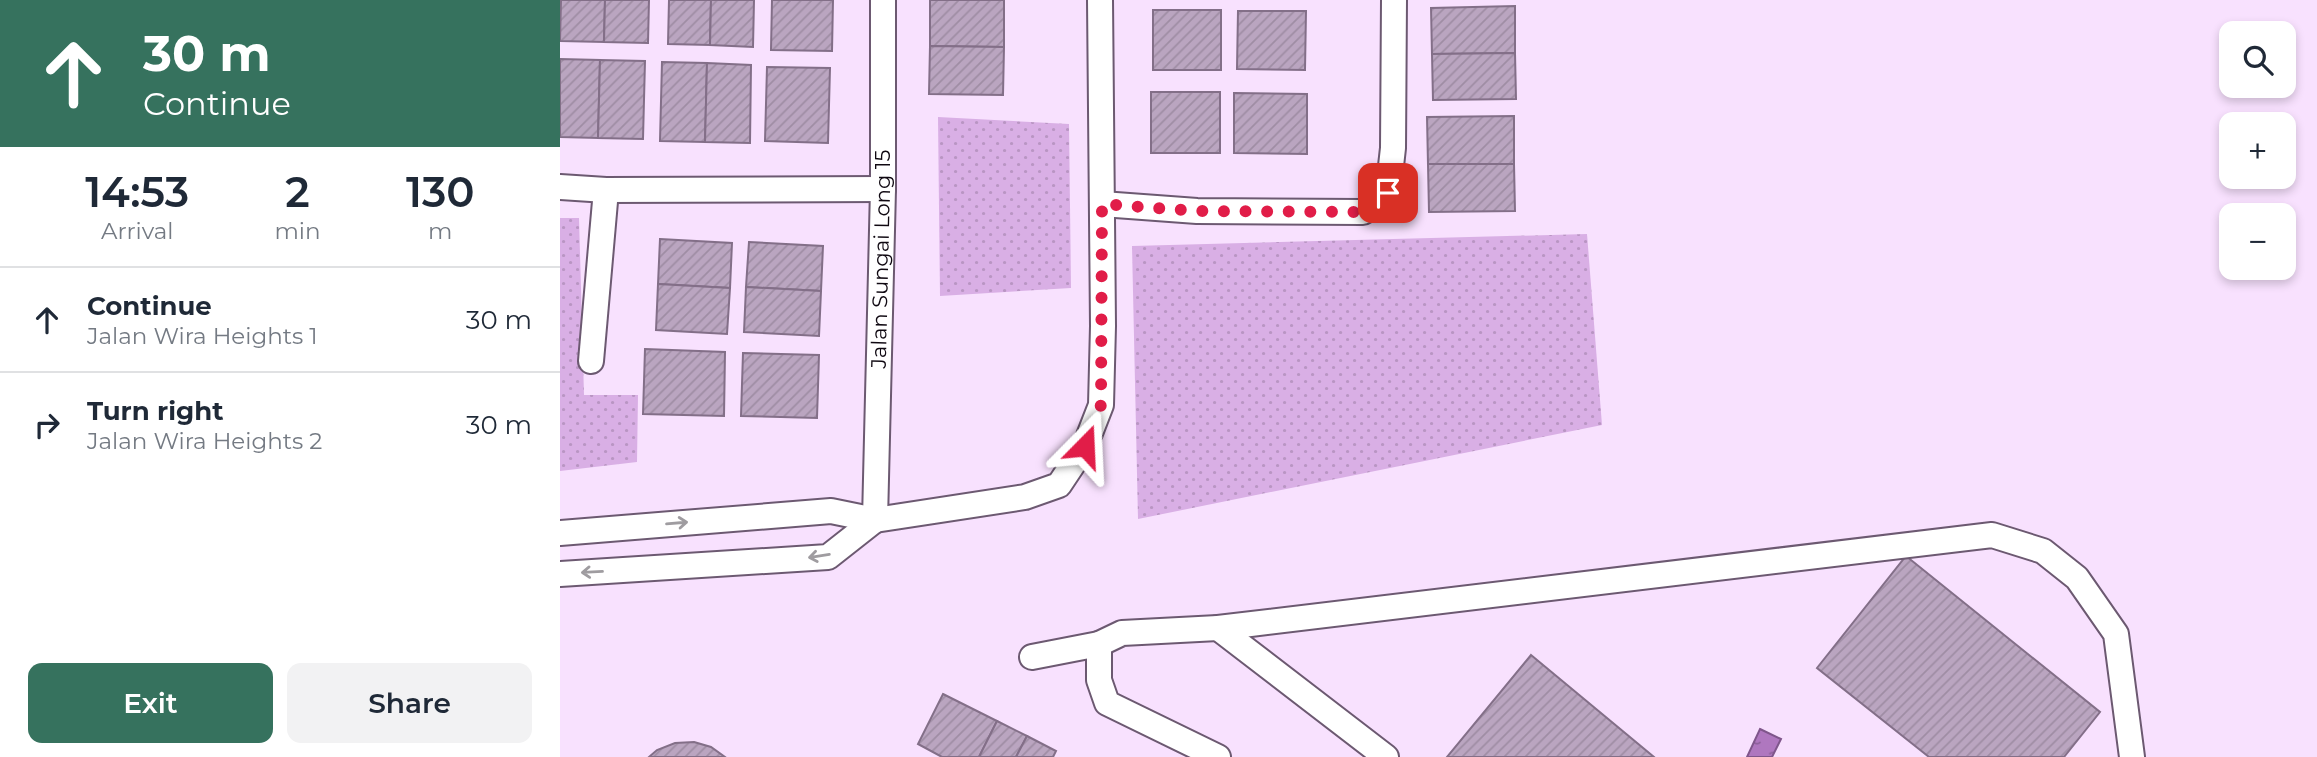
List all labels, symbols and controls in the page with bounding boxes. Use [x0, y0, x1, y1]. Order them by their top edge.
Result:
map controls [2219, 21, 2296, 280]
button: search [2219, 21, 2296, 98]
text: 30 m [143, 24, 271, 83]
icon: ahead [28, 28, 119, 119]
text: Continue [143, 84, 291, 123]
button: + [2219, 112, 2296, 189]
street label: Jalan Sungai Long 15 [866, 150, 895, 370]
pin [1358, 163, 1418, 223]
text: 14:53 [85, 166, 189, 218]
text: 2 [285, 166, 310, 218]
text: 130 [406, 166, 475, 218]
icon: arrive [1369, 174, 1407, 212]
button: − [2219, 203, 2296, 280]
text: Arrival [101, 217, 174, 245]
text: min [274, 217, 321, 245]
text: m [428, 217, 452, 245]
text: Continue [87, 290, 212, 322]
icon: ahead [28, 301, 66, 339]
text: 30 m [466, 304, 532, 336]
text: Jalan Wira Heights 1 [87, 322, 318, 350]
text: Turn right [87, 395, 223, 427]
icon: right [28, 406, 66, 444]
text: 30 m [466, 409, 532, 441]
position arrow [1048, 409, 1122, 483]
text: Jalan Wira Heights 2 [87, 427, 322, 455]
one-way arrow [665, 516, 688, 529]
one-way arrow [808, 550, 831, 563]
one-way arrow [581, 566, 604, 579]
button: Exit [28, 663, 273, 743]
button: Share [287, 663, 532, 743]

